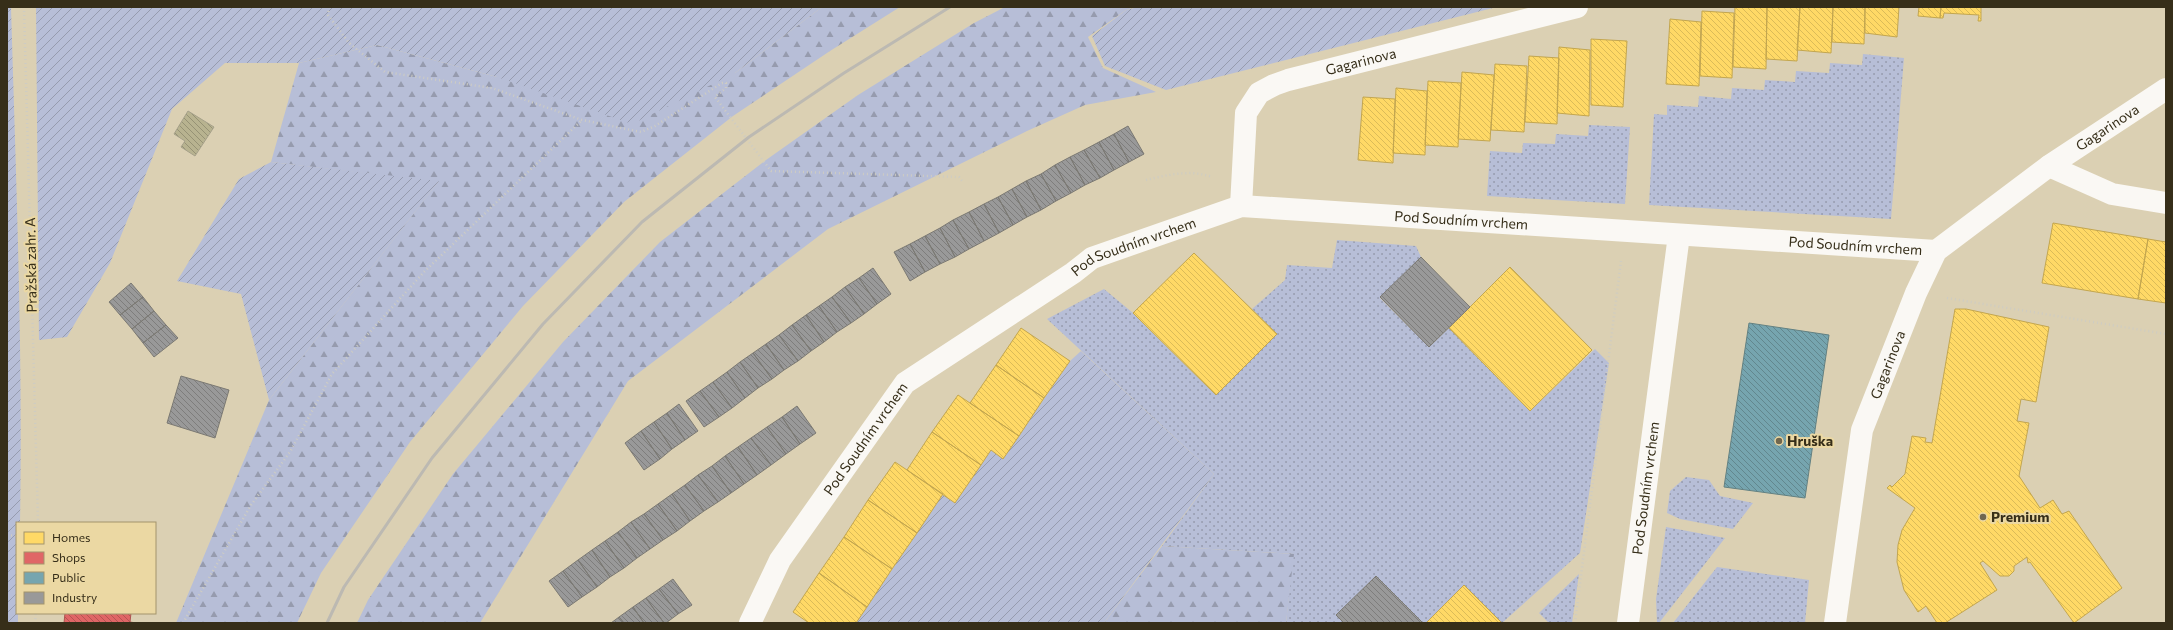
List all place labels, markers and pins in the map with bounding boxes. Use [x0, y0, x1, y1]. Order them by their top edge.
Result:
place label: Hruška [1787, 432, 1833, 449]
marker: Hruška [1774, 436, 1784, 446]
place label: Premium [1991, 508, 2049, 525]
marker: Premium [1978, 512, 1988, 522]

